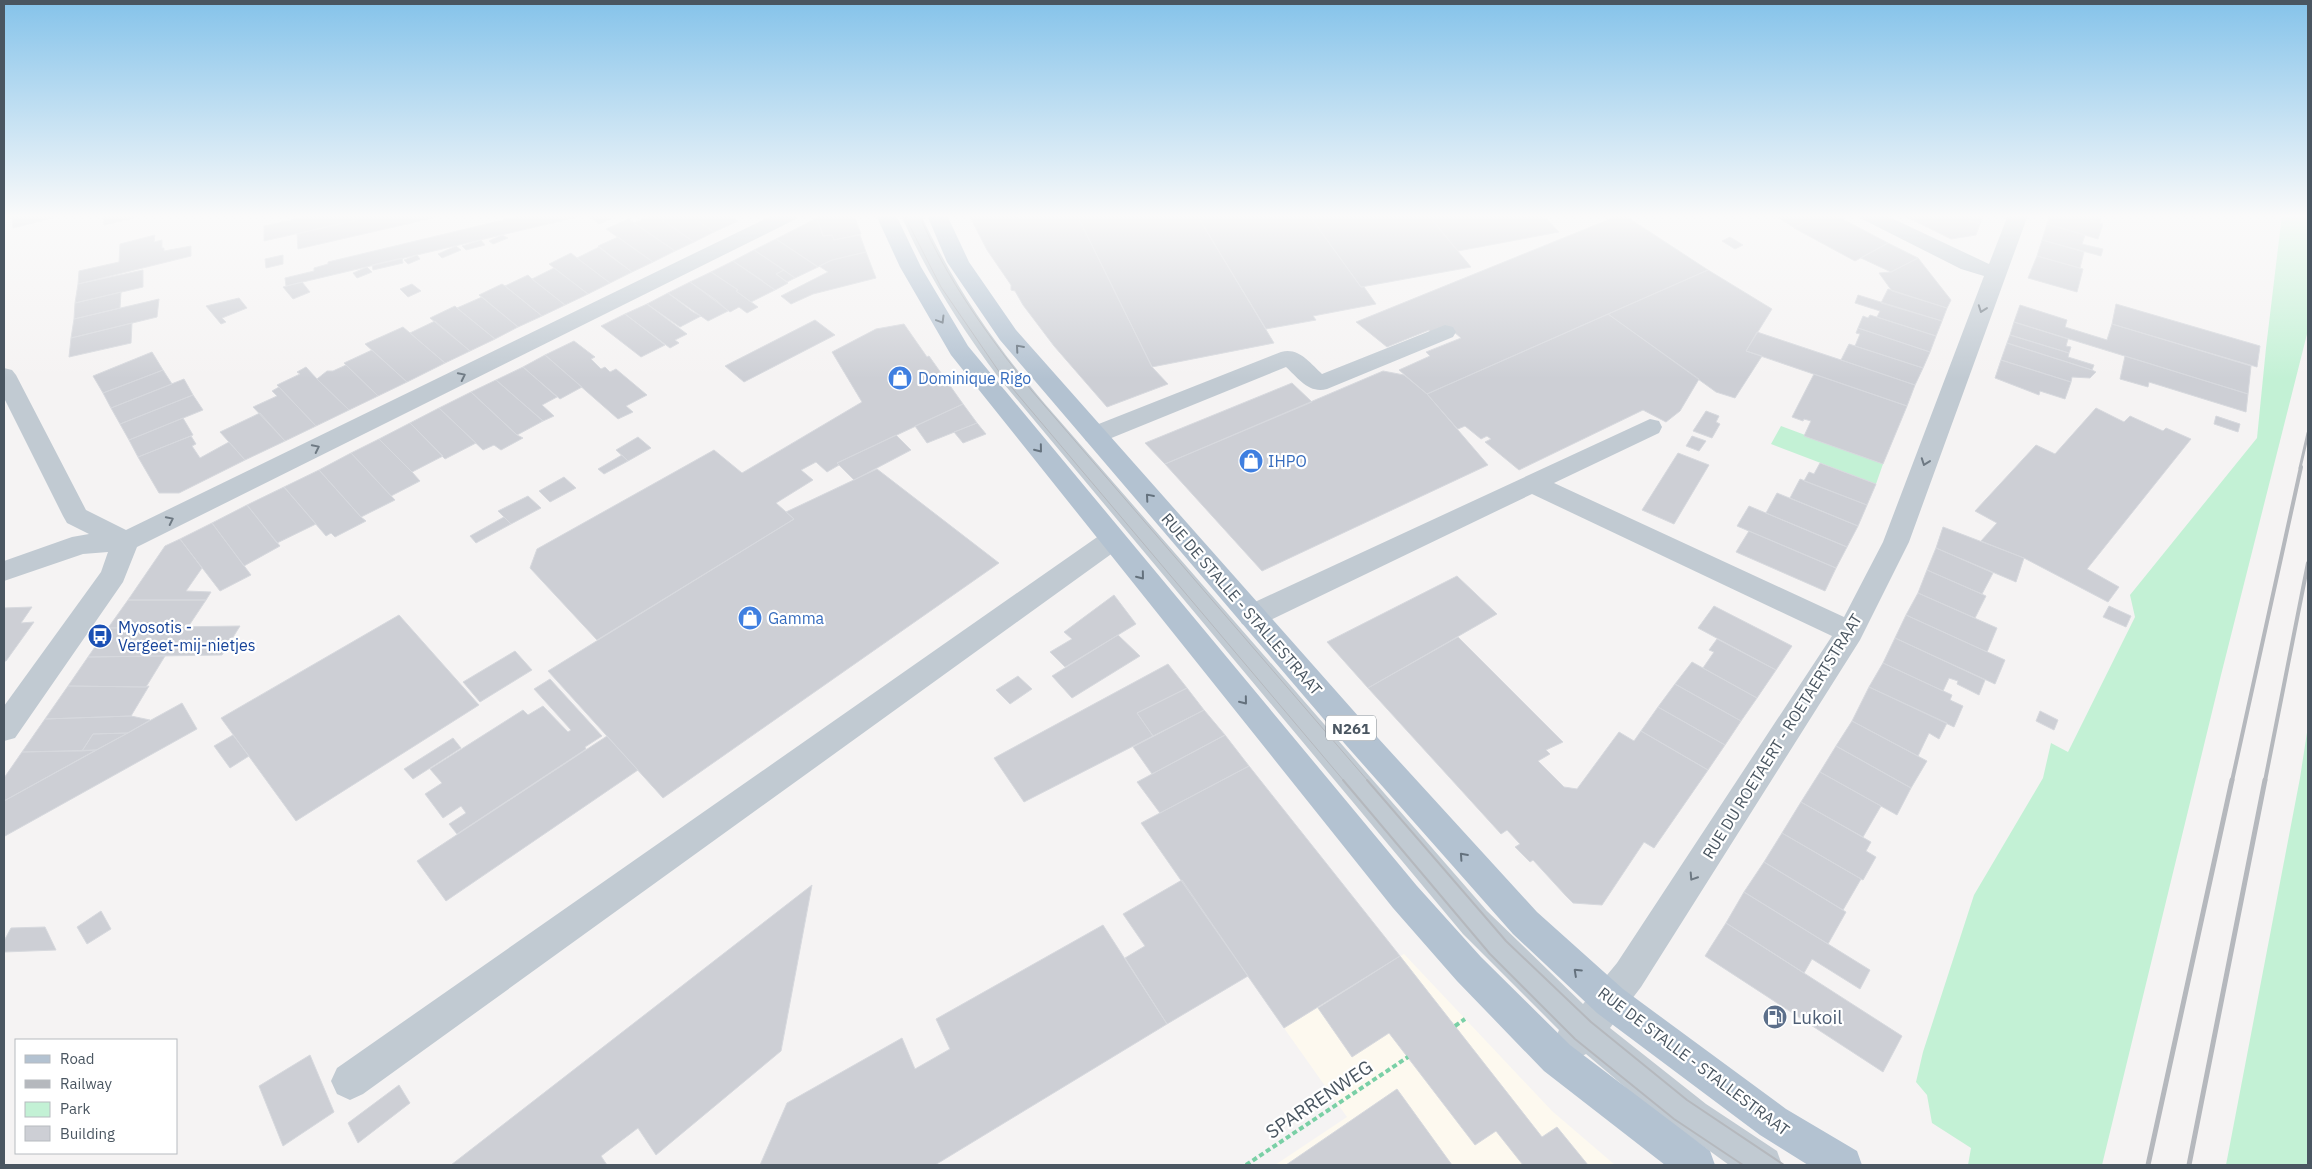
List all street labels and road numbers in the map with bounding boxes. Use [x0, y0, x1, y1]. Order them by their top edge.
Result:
street label: RUE DE STALLE - STALLESTRAAT [1157, 509, 1327, 699]
street label: RUE DU ROETAERT - ROETAERTSTRAAT [1698, 610, 1866, 862]
road number: N261 [1326, 716, 1376, 740]
street label: RUE DE STALLE - STALLESTRAAT [1594, 982, 1794, 1140]
street label: SPARRENWEG [1261, 1054, 1377, 1144]

